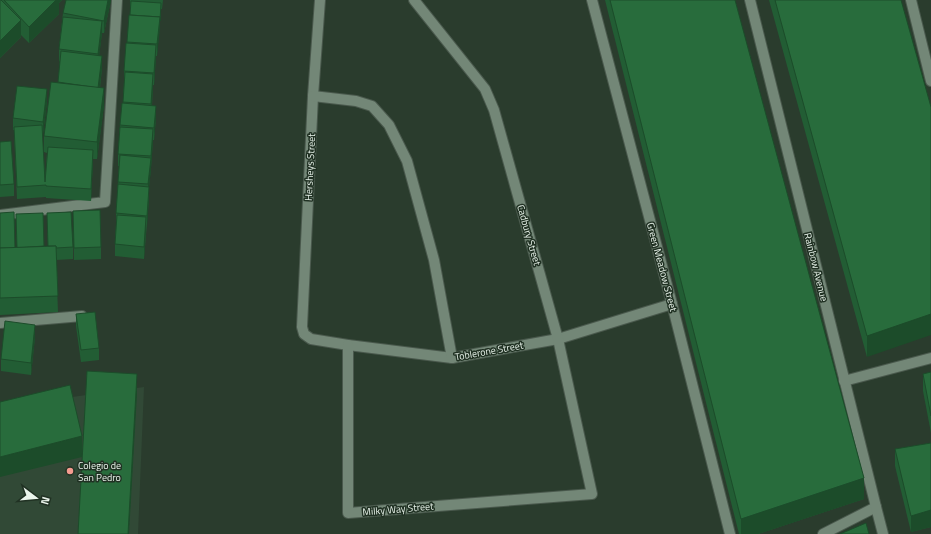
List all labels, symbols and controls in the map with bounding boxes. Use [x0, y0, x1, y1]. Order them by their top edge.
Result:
street label: Hersheys Street [301, 132, 319, 201]
street label: Cadbury Street [513, 203, 545, 268]
street label: Green Meadow Street [643, 221, 681, 314]
street label: Rainbow Avenue [800, 231, 832, 303]
street label: Toblerone Street [454, 338, 525, 364]
place label: Colegio de San Pedro [78, 458, 121, 485]
marker: Colegio de San Pedro [65, 466, 75, 476]
north arrow [16, 478, 56, 518]
text: N [37, 495, 54, 507]
street label: Milky Way Street [362, 498, 435, 520]

